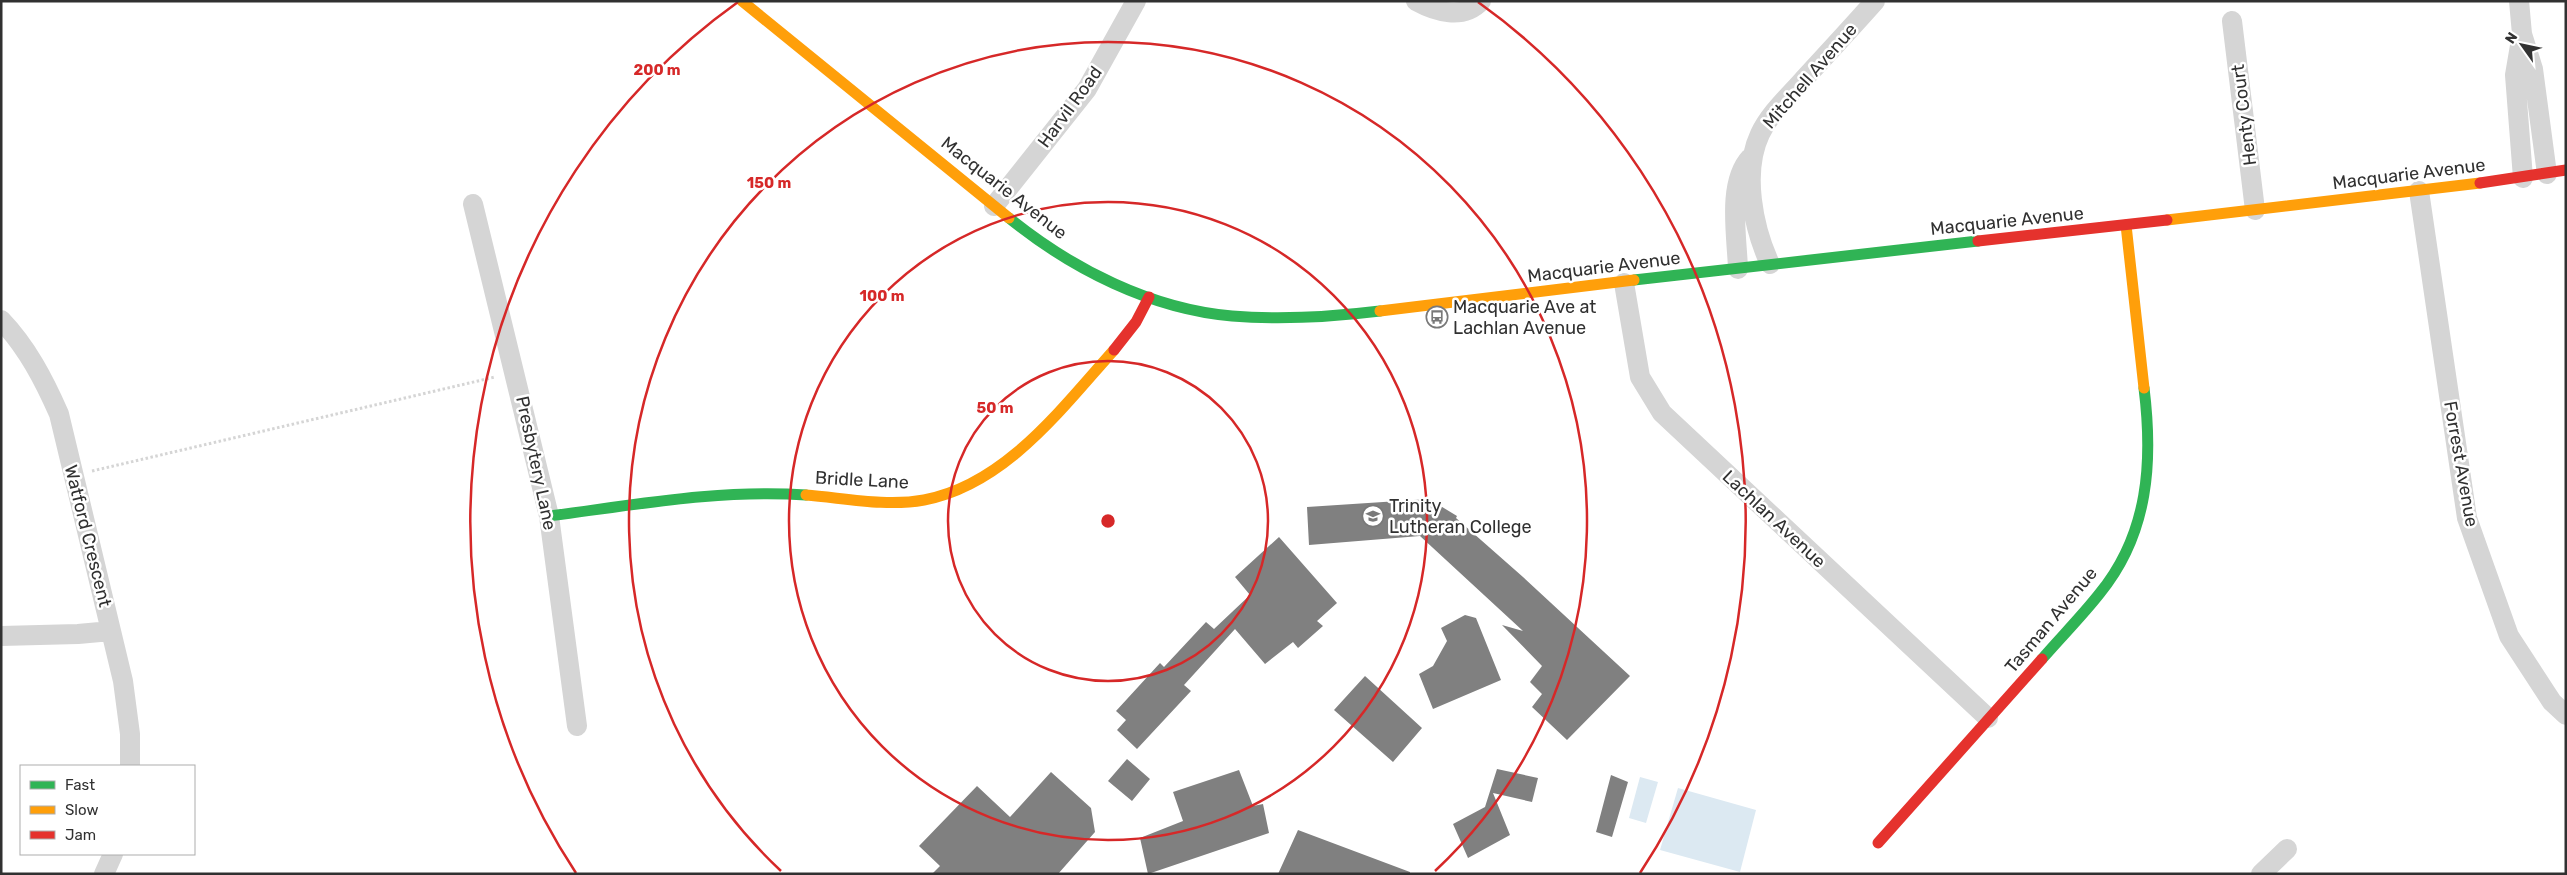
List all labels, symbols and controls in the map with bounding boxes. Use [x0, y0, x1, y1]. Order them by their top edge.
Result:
street label: Mitchell Avenue [1758, 19, 1862, 133]
north arrow [2497, 20, 2547, 70]
text: N [2502, 29, 2521, 47]
text: 200 m [633, 61, 681, 79]
street label: Harvil Road [1033, 62, 1107, 152]
street label: Henty Court [2227, 63, 2261, 167]
street label: Macquarie Avenue [937, 132, 1071, 244]
street label: Macquarie Avenue [2331, 154, 2487, 194]
text: 150 m [747, 174, 791, 192]
street label: Macquarie Avenue [1929, 202, 2085, 240]
street label: Macquarie Avenue [1526, 247, 1682, 287]
text: 100 m [860, 287, 904, 305]
place label: Macquarie Ave at Lachlan Avenue [1453, 296, 1596, 339]
bus stop icon: Macquarie Ave at Lachlan Avenue [1425, 305, 1449, 329]
street label: Presbytery Lane [511, 394, 561, 532]
text: 50 m [977, 399, 1013, 417]
street label: Forrest Avenue [2439, 399, 2483, 529]
street label: Watford Crescent [60, 463, 116, 609]
street label: Lachlan Avenue [1718, 466, 1830, 572]
street label: Bridle Lane [815, 467, 909, 493]
place label: Trinity Lutheran College [1389, 495, 1532, 538]
school or university icon: Trinity Lutheran College [1361, 504, 1385, 528]
centre of rings [1099, 512, 1117, 530]
street label: Tasman Avenue [2000, 562, 2102, 678]
legend [20, 765, 195, 855]
text: Fast [65, 776, 95, 794]
text: Slow [65, 801, 98, 819]
text: Jam [65, 826, 96, 844]

